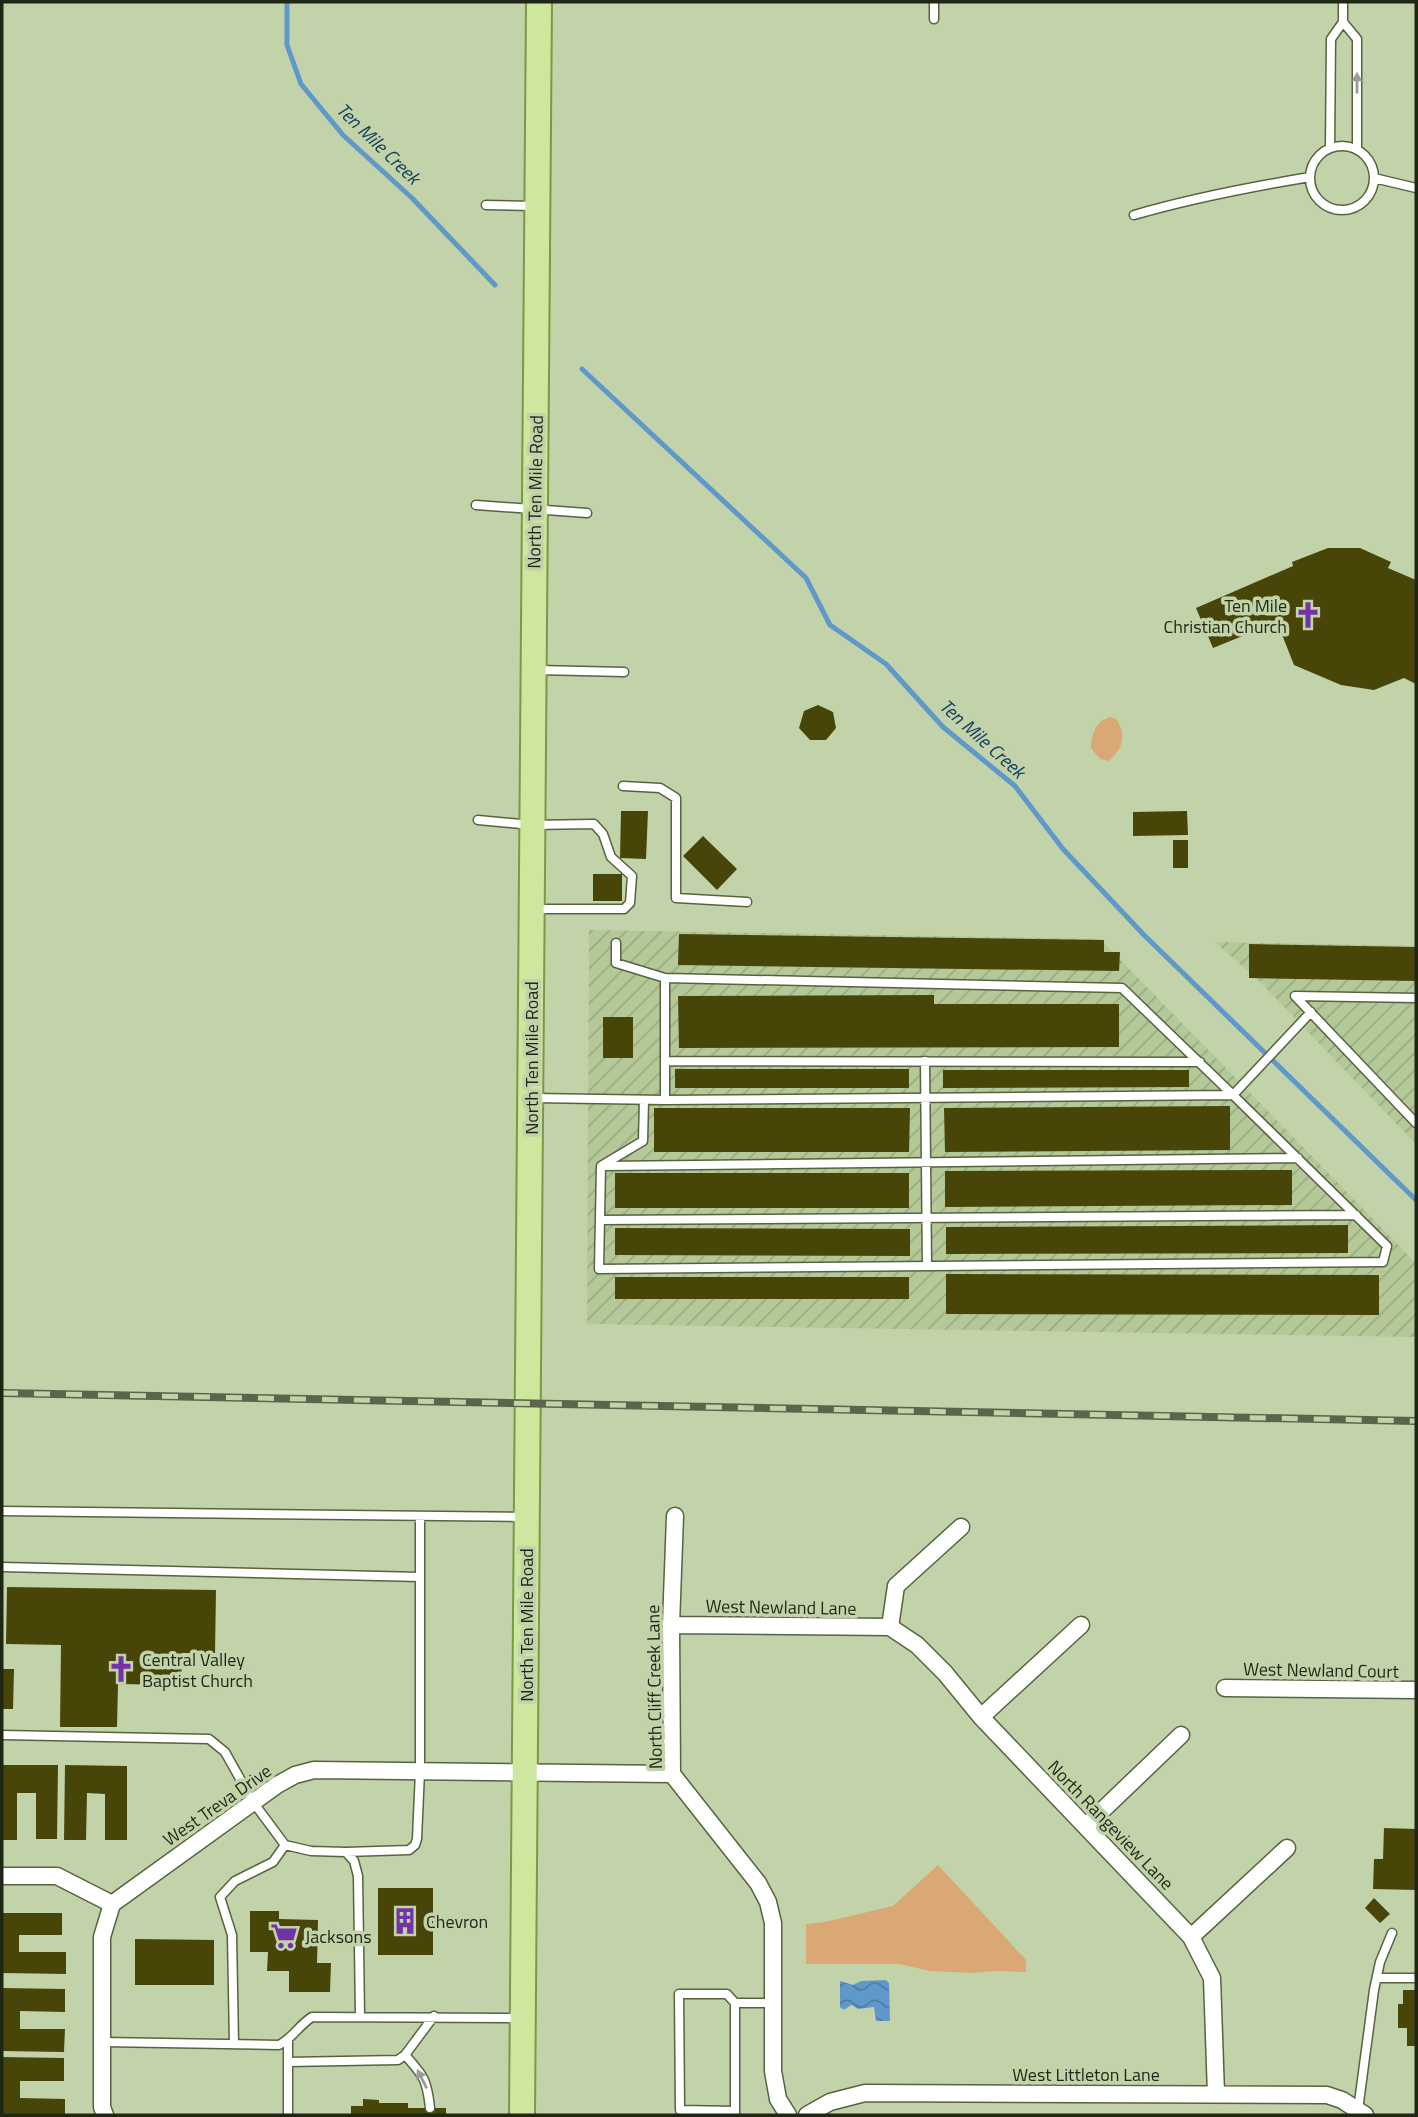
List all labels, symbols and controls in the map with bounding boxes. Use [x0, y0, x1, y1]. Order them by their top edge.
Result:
one-way arrow [1351, 72, 1363, 94]
water label: Ten Mile Creek [330, 95, 429, 192]
street label: North Ten Mile Road [520, 415, 550, 569]
place label: Ten Mile Christian Church [1164, 592, 1287, 640]
church icon: Ten Mile Christian Church [1293, 600, 1323, 630]
water label: Ten Mile Creek [934, 691, 1034, 786]
street label: North Ten Mile Road [518, 981, 545, 1135]
street label: North Ten Mile Road [513, 1548, 540, 1702]
street label: West Newland Lane [705, 1592, 857, 1622]
street label: North Cliff Creek Lane [639, 1605, 669, 1769]
place label: Central Valley Baptist Church [142, 1646, 253, 1694]
church icon: Central Valley Baptist Church [106, 1654, 136, 1684]
street label: West Newland Court [1243, 1655, 1400, 1685]
street label: North Rangeview Lane [1042, 1754, 1180, 1896]
street label: West Treva Drive [157, 1757, 277, 1853]
building icon: Chevron [390, 1906, 420, 1936]
place label: Chevron [426, 1908, 488, 1935]
supermarket icon: Jacksons [269, 1921, 299, 1951]
place label: Jacksons [305, 1923, 372, 1950]
street label: West Littleton Lane [1012, 2061, 1160, 2088]
one-way arrow [417, 2069, 429, 2089]

